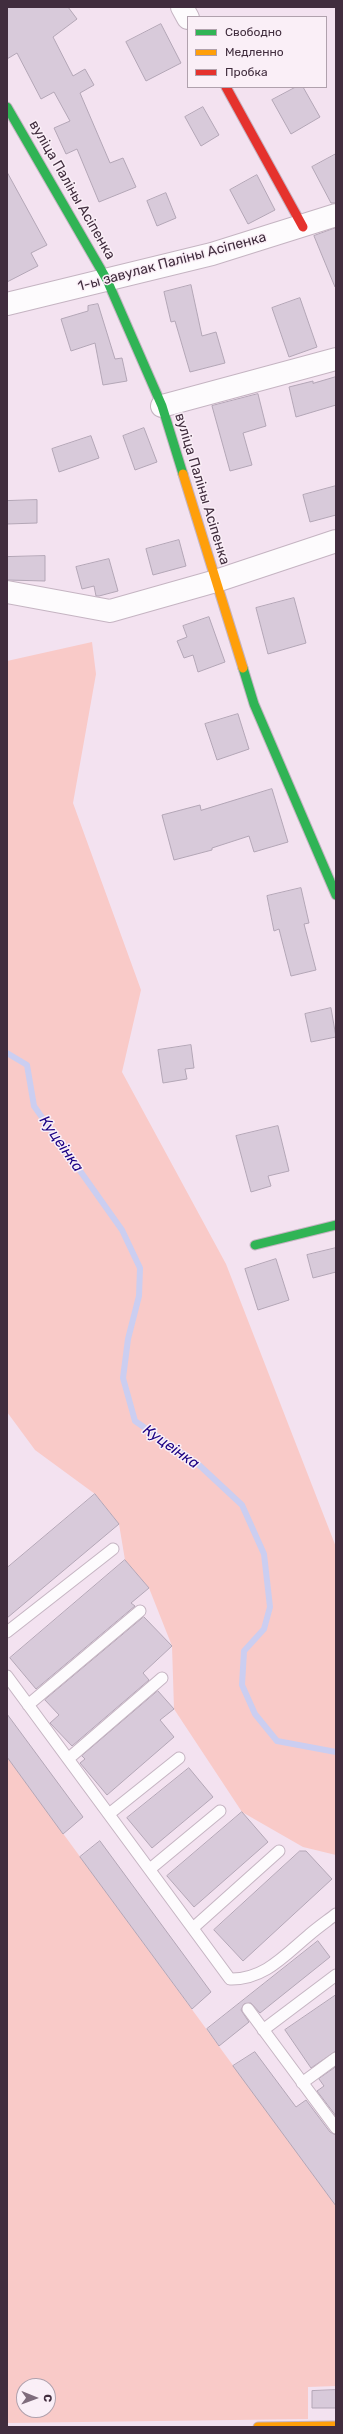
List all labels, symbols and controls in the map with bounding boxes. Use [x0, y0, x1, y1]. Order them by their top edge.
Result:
legend [187, 16, 327, 88]
text: Свободно [225, 25, 282, 39]
text: Медленно [225, 45, 284, 59]
text: Пробка [225, 65, 268, 79]
street label: вуліца Паліны Асіпенка [25, 117, 119, 263]
street label: 1-ы завулак Паліны Асіпенка [76, 229, 268, 295]
street label: вуліца Паліны Асіпенка [171, 411, 233, 567]
water label: Куцеінка [35, 1112, 87, 1176]
water label: Куцеінка [139, 1421, 203, 1473]
north arrow [16, 2378, 56, 2418]
text: С [41, 2394, 54, 2402]

